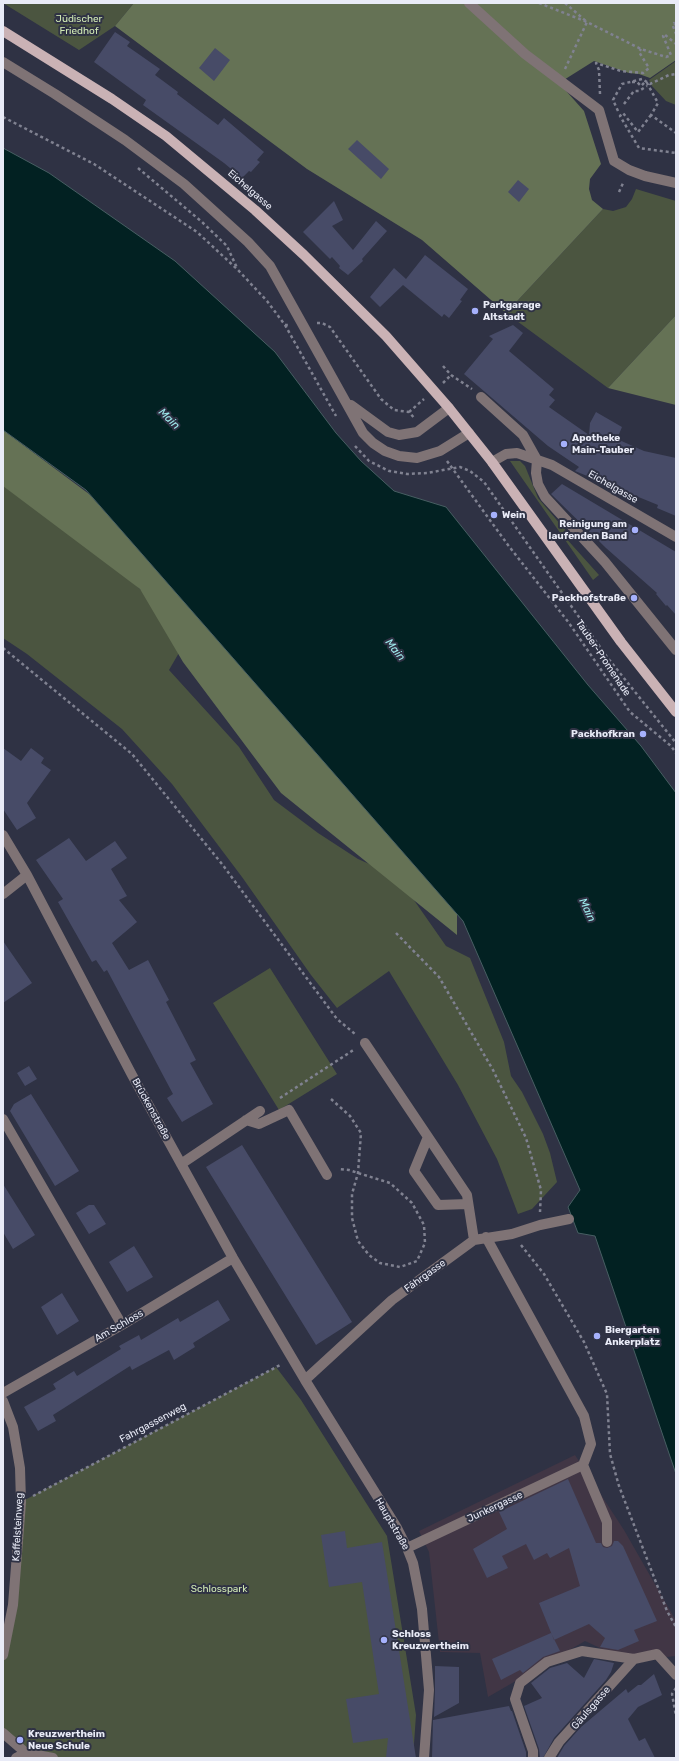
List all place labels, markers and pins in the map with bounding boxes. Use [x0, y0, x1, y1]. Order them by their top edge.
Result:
place label: Parkgarage Altstadt [483, 299, 541, 322]
marker: Parkgarage Altstadt [470, 306, 480, 316]
place label: Apotheke Main-Tauber [572, 432, 634, 456]
marker: Apotheke Main-Tauber [559, 439, 569, 449]
place label: Wein [502, 509, 525, 521]
marker: Wein [489, 510, 499, 520]
place label: Reinigung am laufenden Band [549, 518, 627, 542]
marker: Reinigung am laufenden Band [630, 525, 640, 535]
place label: Packhofstraße [552, 592, 626, 604]
marker: Packhofstraße [629, 593, 639, 603]
place label: Packhofkran [571, 728, 635, 740]
marker: Packhofkran [638, 729, 648, 739]
place label: Biergarten Ankerplatz [605, 1324, 660, 1348]
marker: Biergarten Ankerplatz [592, 1331, 602, 1341]
place label: Schloss Kreuzwertheim [392, 1628, 469, 1652]
marker: Schloss Kreuzwertheim [379, 1635, 389, 1645]
place label: Kreuzwertheim Neue Schule [28, 1728, 105, 1752]
marker: Kreuzwertheim Neue Schule [15, 1735, 25, 1745]

